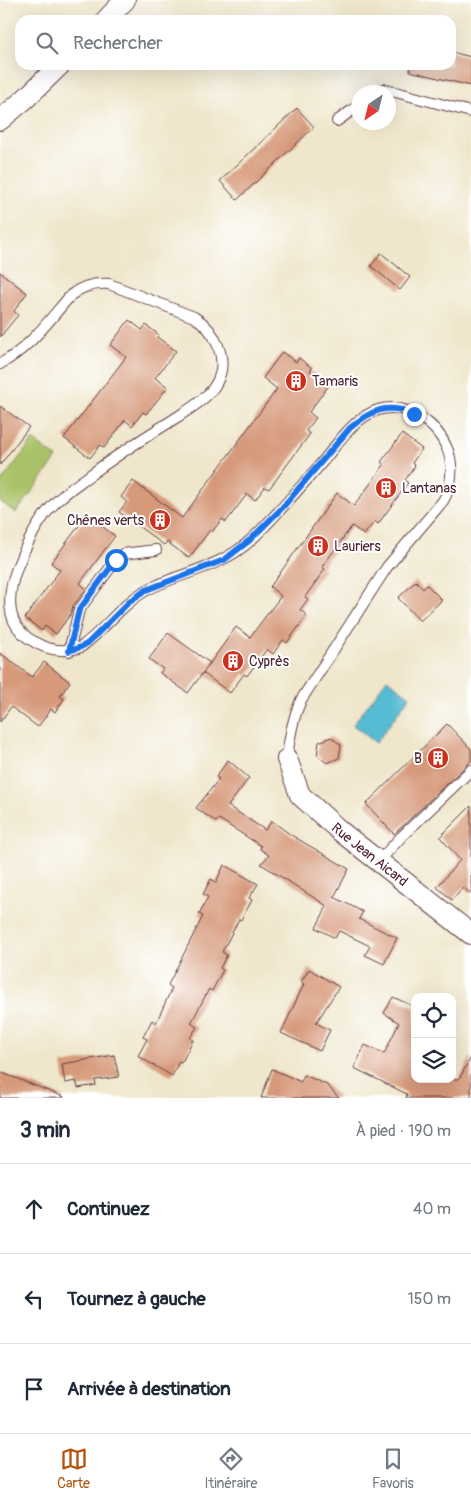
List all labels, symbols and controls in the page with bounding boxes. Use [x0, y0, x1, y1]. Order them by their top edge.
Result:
search box [15, 15, 456, 70]
icon: search [33, 29, 61, 57]
text: Rechercher [73, 31, 163, 55]
north arrow [351, 85, 396, 130]
building icon: Tamaris [284, 369, 308, 393]
place label: Tamaris [312, 373, 359, 390]
route end [403, 403, 426, 426]
building icon: Lantanas [374, 476, 398, 500]
place label: Lantanas [402, 480, 457, 497]
building icon: Chênes verts [148, 508, 172, 532]
place label: Chênes verts [67, 512, 145, 529]
building icon: Lauriers [306, 534, 330, 558]
place label: Lauriers [334, 538, 382, 555]
route start [105, 549, 128, 572]
building icon: Cyprès [221, 649, 245, 673]
place label: Cyprès [249, 653, 290, 670]
building icon: B [426, 746, 450, 770]
place label: B [414, 750, 422, 767]
street label: Rue Jean Aicard [328, 819, 412, 890]
map controls [411, 993, 456, 1083]
button: locate [411, 993, 456, 1038]
button: layers [411, 1038, 456, 1083]
text: 3 min [20, 1117, 70, 1144]
text: À pied · 190 m [355, 1121, 451, 1141]
icon: ahead [20, 1195, 48, 1223]
text: Continuez [67, 1197, 150, 1221]
text: 40 m [413, 1199, 451, 1219]
icon: left [20, 1285, 48, 1313]
text: Tournez à gauche [67, 1287, 206, 1311]
text: 150 m [407, 1289, 451, 1309]
icon: arrive [20, 1375, 48, 1403]
text: Arrivée à destination [67, 1377, 231, 1401]
tab: Carte [57, 1445, 90, 1492]
tab: Itinéraire [205, 1445, 257, 1492]
tab: Favoris [372, 1445, 414, 1492]

